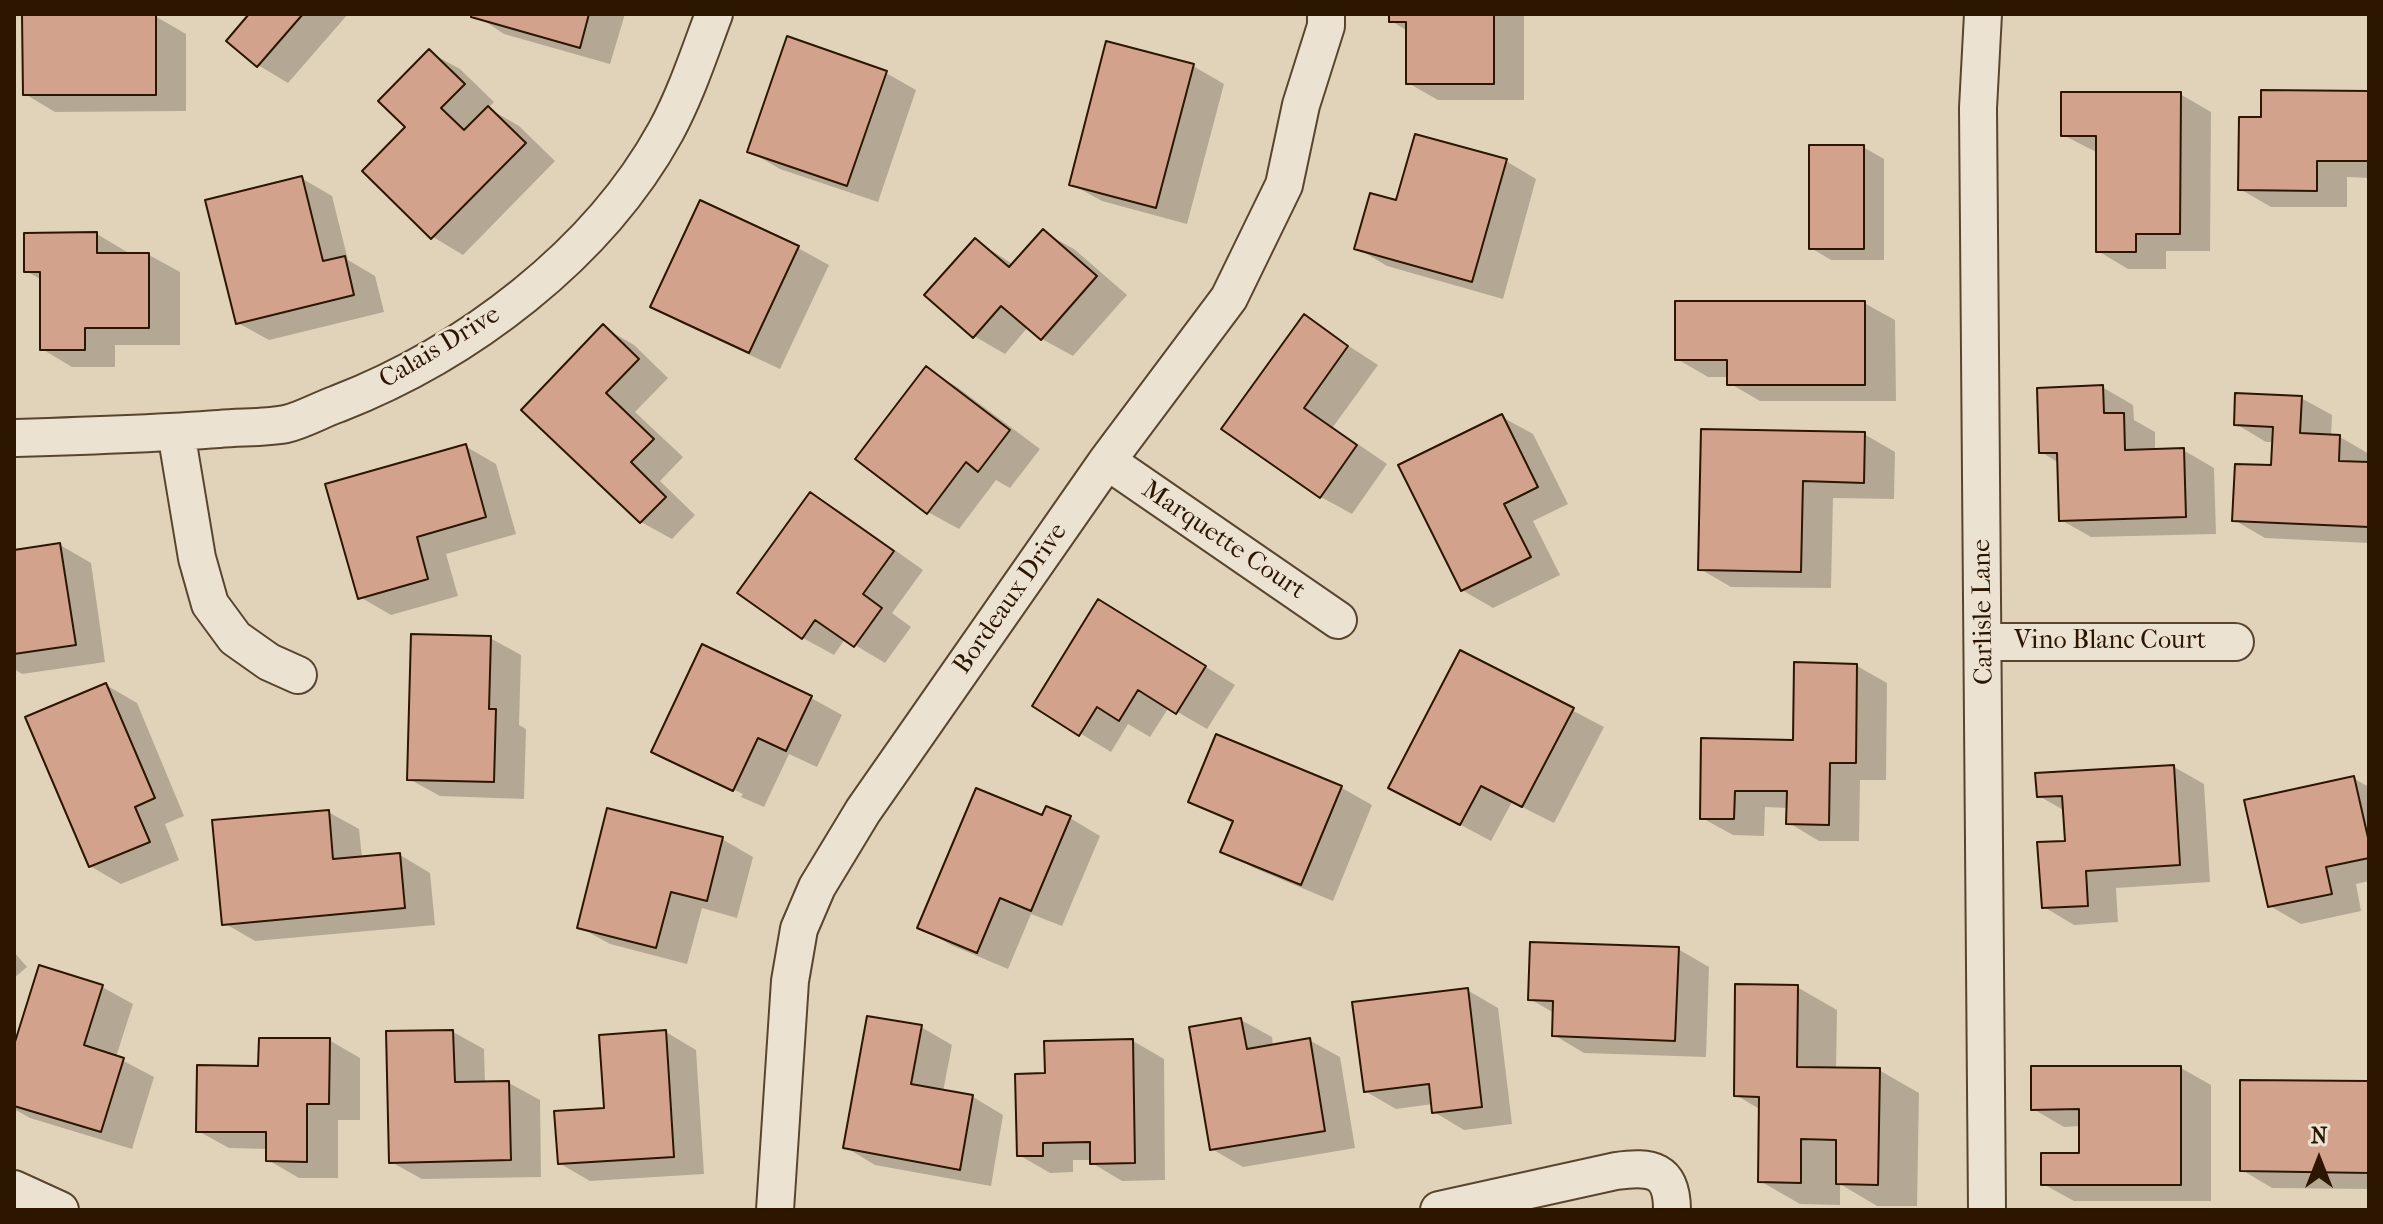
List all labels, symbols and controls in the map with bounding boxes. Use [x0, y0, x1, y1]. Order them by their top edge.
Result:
street label: Calais Drive [374, 300, 506, 396]
street label: Marquette Court [1135, 475, 1311, 607]
street label: Bordeaux Drive [947, 518, 1075, 680]
street label: Carlisle Lane [1967, 539, 2001, 685]
street label: Vino Blanc Court [2014, 626, 2206, 658]
north arrow [2279, 1120, 2359, 1200]
text: N [2311, 1123, 2327, 1149]

